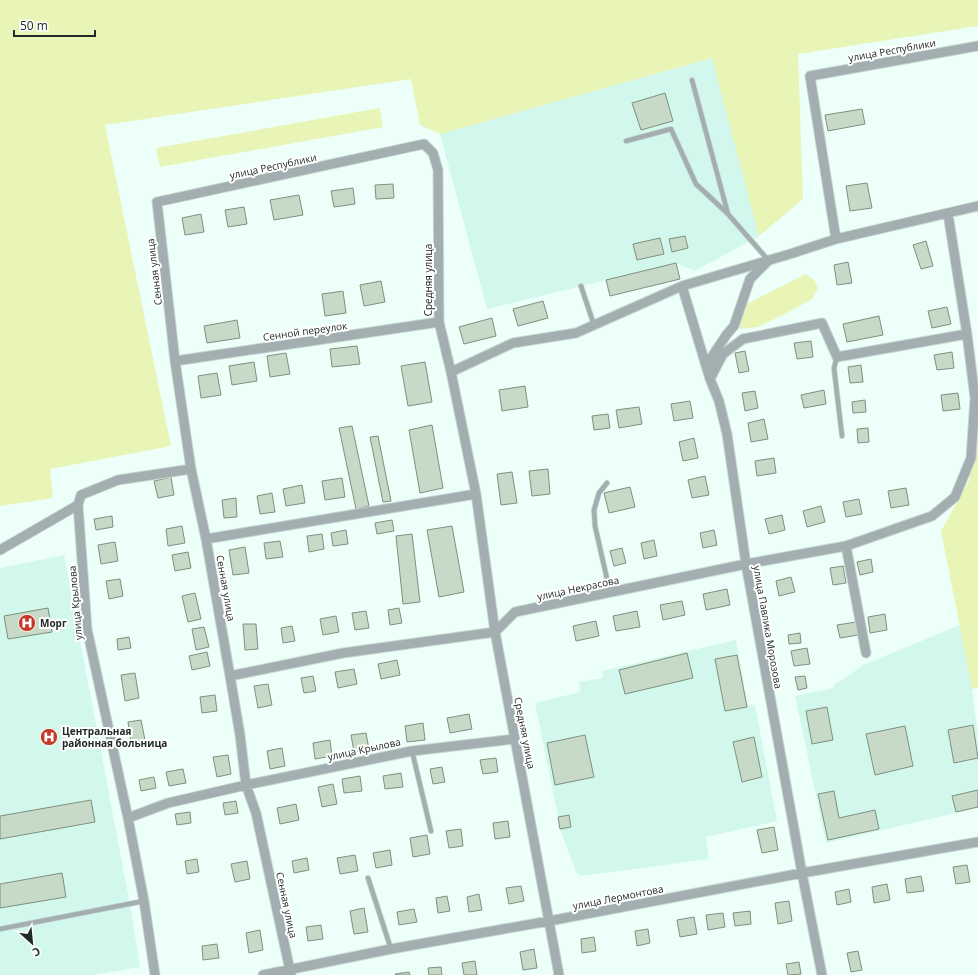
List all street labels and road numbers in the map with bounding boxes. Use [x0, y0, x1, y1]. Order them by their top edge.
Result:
street label: улица Республики [847, 35, 937, 65]
street label: улица Республики [228, 150, 318, 182]
street label: Сенная улица [143, 238, 165, 306]
street label: Средняя улица [421, 244, 435, 316]
street label: Сенной переулок [262, 318, 349, 344]
street label: Сенная улица [213, 554, 239, 622]
street label: улица Павлика Морозова [750, 564, 786, 690]
street label: улица Крылова [65, 565, 85, 641]
street label: улица Некрасова [536, 572, 620, 604]
street label: Средняя улица [511, 696, 539, 770]
street label: улица Крылова [326, 734, 402, 764]
street label: Сенная улица [273, 871, 301, 939]
street label: улица Лермонтова [572, 881, 664, 913]

